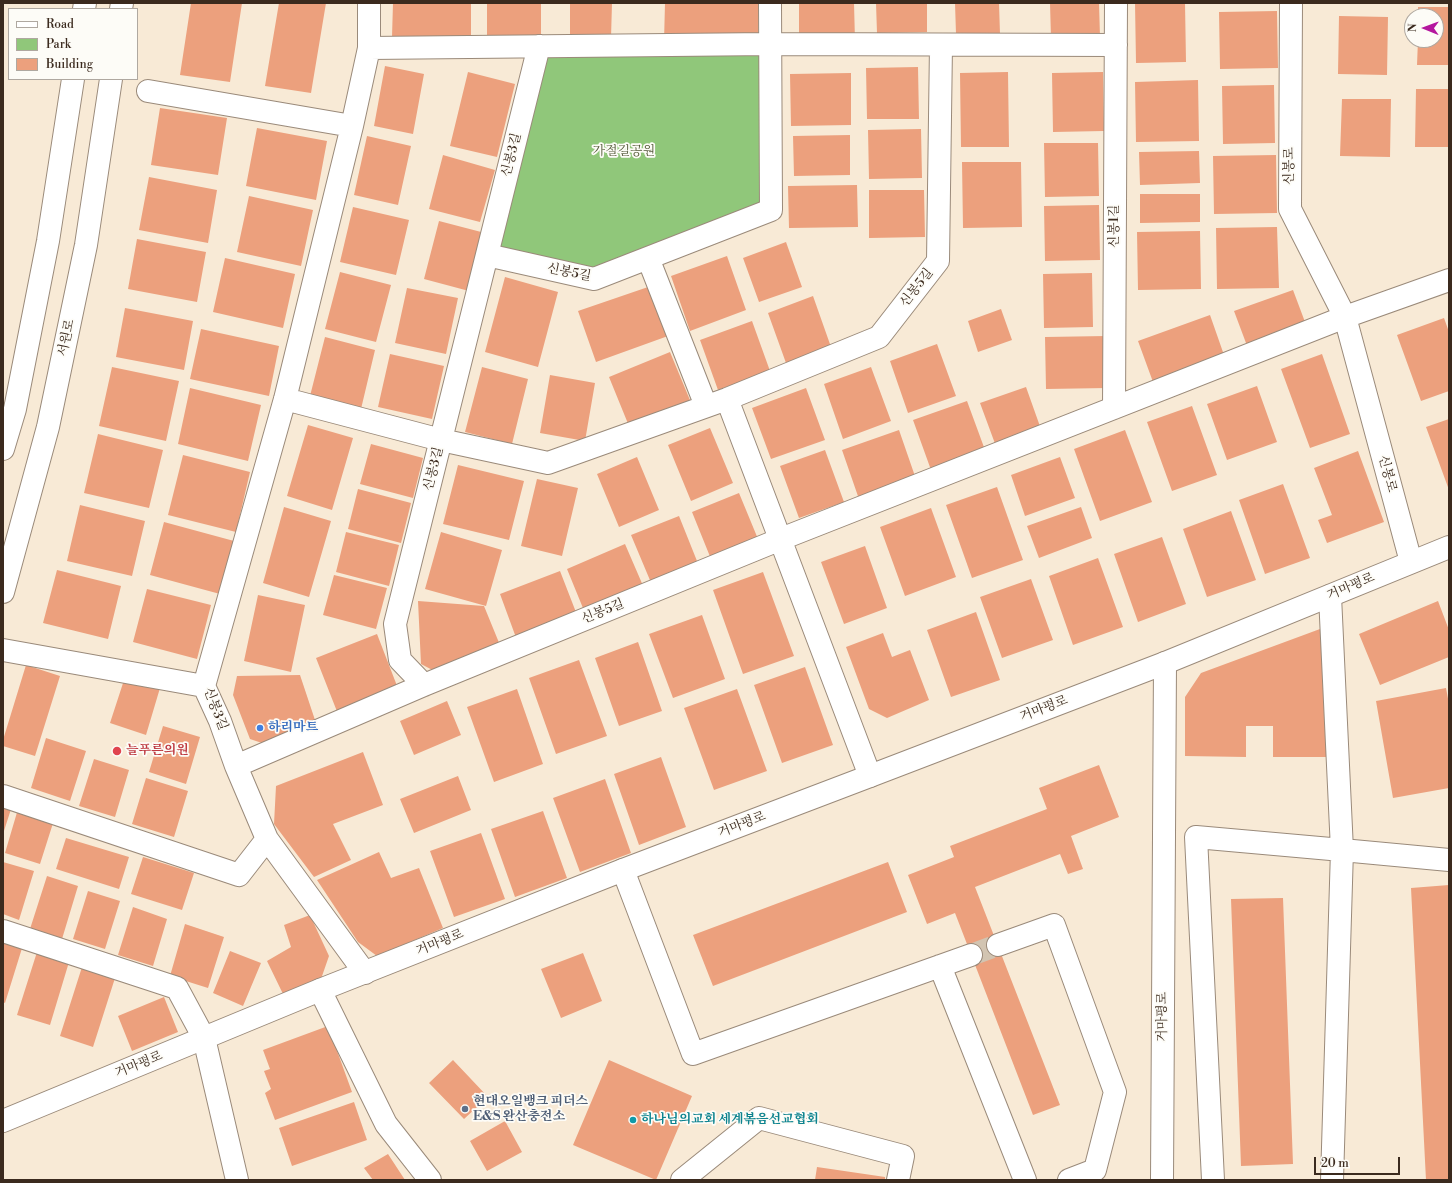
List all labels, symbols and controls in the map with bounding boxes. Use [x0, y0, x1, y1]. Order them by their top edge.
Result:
legend [8, 8, 138, 80]
north arrow [1404, 8, 1444, 48]
text: Road [46, 17, 74, 32]
text: N [1406, 23, 1420, 32]
text: Park [46, 37, 71, 52]
text: Building [46, 57, 93, 72]
street label: 신봉3길 [499, 131, 525, 179]
park label: 가절길공원 [593, 144, 655, 160]
street label: 신봉로 [1282, 147, 1298, 185]
street label: 신봉1길 [1107, 204, 1123, 248]
street label: 신봉5길 [546, 261, 592, 285]
street label: 신봉5길 [897, 266, 937, 310]
street label: 서원로 [55, 318, 79, 358]
street label: 신봉3길 [421, 445, 447, 493]
street label: 신봉로 [1375, 454, 1399, 494]
street label: 거마평로 [1325, 570, 1377, 604]
street label: 신봉5길 [579, 596, 627, 628]
street label: 신봉3길 [200, 685, 230, 733]
street label: 거마평로 [1018, 693, 1070, 725]
place label: 하리마트 [268, 720, 318, 736]
marker: 하리마트 [255, 723, 265, 733]
place label: 늘푸른의원 [126, 743, 189, 759]
marker: 늘푸른의원 [111, 745, 123, 757]
street label: 거마평로 [716, 809, 768, 841]
street label: 거마평로 [414, 926, 466, 960]
street label: 거마평로 [1155, 992, 1171, 1042]
street label: 거마평로 [113, 1048, 165, 1082]
place label: 현대오일뱅크 피더스 E&S 완산충전소 [473, 1094, 588, 1125]
marker: 현대오일뱅크 피더스 E&S 완산충전소 [460, 1104, 470, 1114]
place label: 하나님의교회 세계볶음선교협회 [641, 1112, 819, 1128]
marker: 하나님의교회 세계볶음선교협회 [628, 1115, 638, 1125]
scale bar [1316, 1149, 1402, 1175]
text: 20 m [1321, 1156, 1349, 1171]

